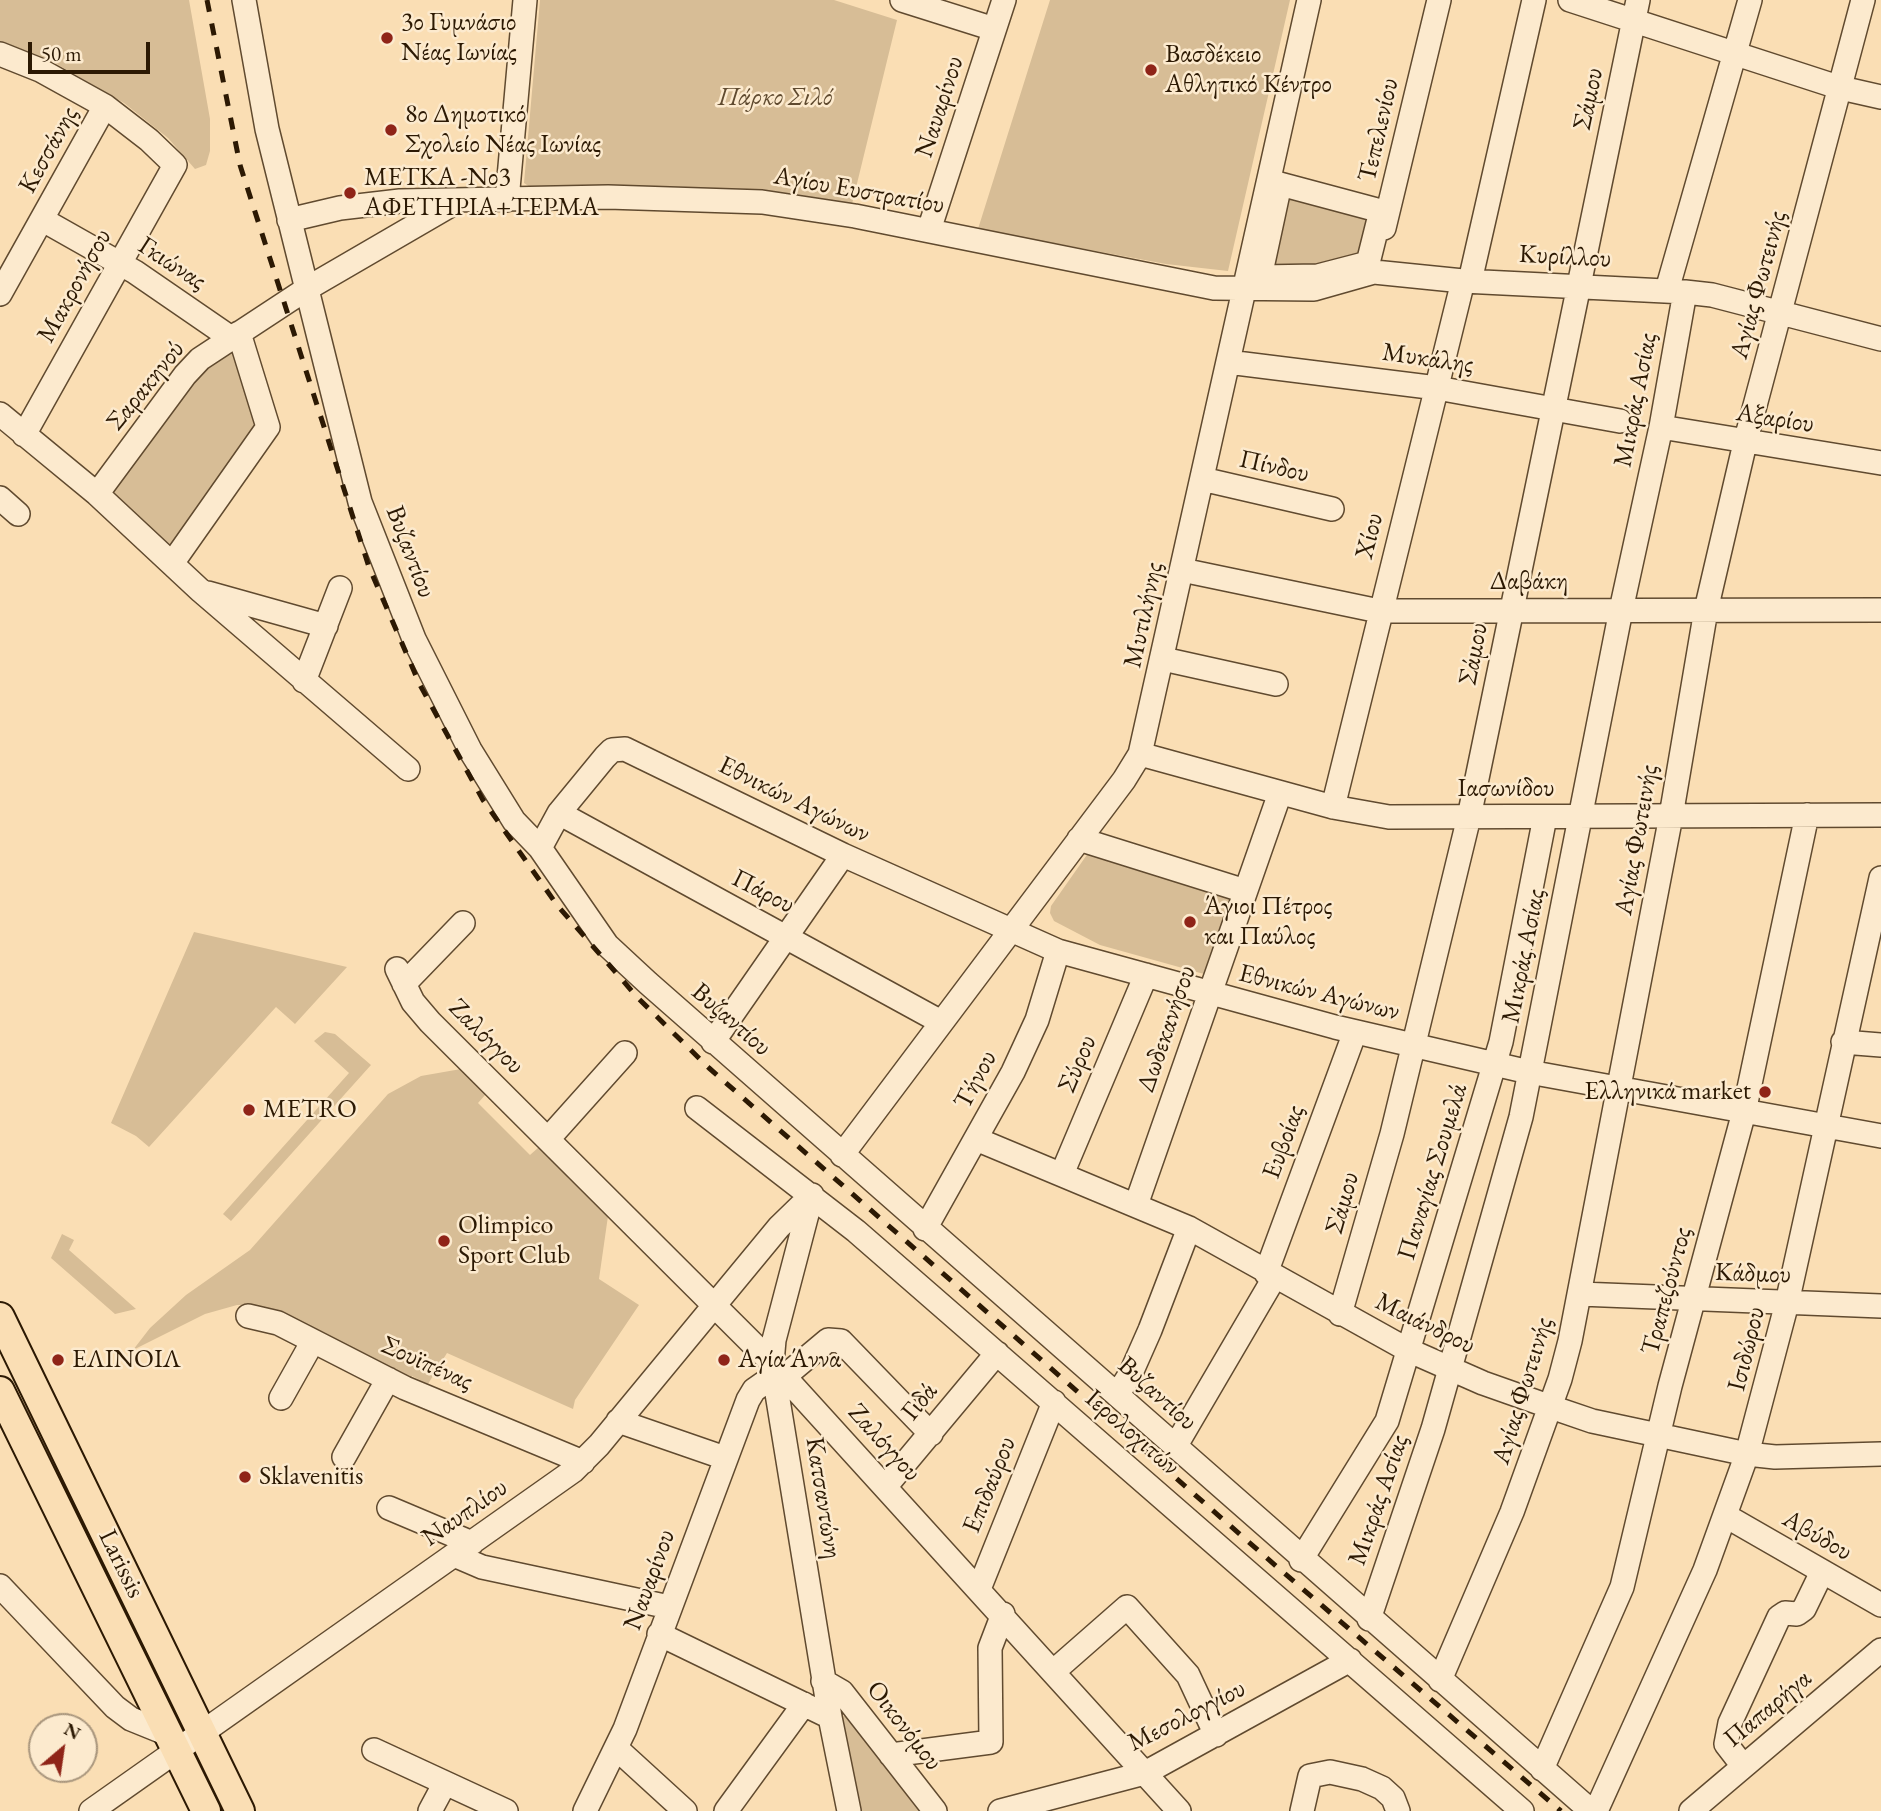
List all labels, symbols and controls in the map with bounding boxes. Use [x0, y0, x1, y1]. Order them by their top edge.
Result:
place label: 3ο Γυμνάσιο Νέας Ιωνίας [401, 7, 517, 68]
scale bar [32, 28, 154, 72]
marker: 3ο Γυμνάσιο Νέας Ιωνίας [379, 30, 395, 46]
place label: Βασδέκειο Αθλητικό Κέντρο [1165, 39, 1332, 100]
text: 50 m [41, 40, 82, 67]
street label: Ναυαρίνου [909, 52, 971, 162]
marker: Βασδέκειο Αθλητικό Κέντρο [1143, 62, 1159, 78]
street label: Σάμου [1567, 65, 1611, 133]
street label: Τεπελενίου [1352, 75, 1406, 185]
park label: Πάρκο Σιλό [718, 82, 832, 114]
place label: 8ο Δημοτικό Σχολείο Νέας Ιωνίας [405, 99, 601, 160]
street label: Κεσσάνης [12, 101, 86, 199]
marker: 8ο Δημοτικό Σχολείο Νέας Ιωνίας [383, 122, 399, 138]
street label: Αγίου Ευστρατίου [771, 161, 947, 221]
place label: ΜΕΤΚΑ -Νο3 ΑΦΕΤΗΡΙΑ+ΤΕΡΜΑ [364, 162, 599, 224]
marker: ΜΕΤΚΑ -Νο3 ΑΦΕΤΗΡΙΑ+ΤΕΡΜΑ [342, 185, 358, 201]
street label: Αγίας Φωτεινής [1724, 207, 1794, 363]
street label: Μακρονήσου [31, 224, 119, 348]
street label: Γκιώνας [132, 230, 212, 298]
street label: Κυρίλλου [1518, 239, 1612, 275]
street label: Μικράς Ασίας [1608, 330, 1664, 470]
street label: Σαρακηνού [100, 335, 192, 437]
street label: Μυκάλης [1380, 337, 1476, 381]
street label: Αξαρίου [1734, 397, 1816, 441]
street label: Πίνδου [1236, 444, 1312, 490]
street label: Βυζαντίου [378, 502, 442, 602]
street label: Χίου [1349, 510, 1391, 562]
street label: Μυτιλήνης [1118, 559, 1170, 671]
street label: Δαβάκη [1490, 566, 1568, 598]
street label: Σάμου [1453, 620, 1495, 688]
street label: Εθνικών Αγώνων [713, 750, 875, 850]
street label: Αγίας Φωτεινής [1608, 762, 1666, 918]
street label: Ιασωνίδου [1458, 773, 1554, 805]
street label: Πάρου [726, 863, 800, 921]
street label: Μικράς Ασίας [1496, 886, 1552, 1026]
place label: Άγιοι Πέτρος και Παύλος [1204, 891, 1332, 953]
marker: Άγιοι Πέτρος και Παύλος [1182, 914, 1198, 930]
street label: Εθνικών Αγώνων [1235, 958, 1403, 1028]
street label: Δωδεκανήσου [1131, 961, 1203, 1097]
street label: Βυζαντίου [685, 977, 777, 1063]
street label: Ζαλόγγου [442, 993, 530, 1081]
street label: Σύρου [1052, 1030, 1104, 1098]
street label: Τήνου [948, 1045, 1004, 1115]
place label: Ελληνικά market [1584, 1076, 1751, 1108]
street label: Παναγίας Σουμελά [1391, 1080, 1475, 1264]
marker: Ελληνικά market [1757, 1084, 1773, 1100]
place label: METRO [263, 1094, 357, 1126]
street label: Ευβοίας [1256, 1101, 1312, 1183]
marker: METRO [241, 1102, 257, 1118]
street label: Σάμου [1319, 1168, 1367, 1238]
place label: Olimpico Sport Club [458, 1210, 570, 1272]
street label: Τραπεζούντος [1635, 1224, 1699, 1358]
marker: Olimpico Sport Club [436, 1233, 452, 1249]
street label: Κάδμου [1714, 1257, 1792, 1291]
street label: Μαιάνδρου [1370, 1286, 1480, 1362]
street label: Ισιδώρου [1721, 1304, 1773, 1394]
street label: Αγίας Φωτεινής [1486, 1314, 1560, 1468]
street label: Σουϊπένας [376, 1330, 478, 1398]
place label: ΕΛΙΝΟΙΛ [72, 1344, 181, 1376]
place label: Αγία Άννα [738, 1344, 841, 1376]
street label: Βυζαντίου [1111, 1350, 1203, 1438]
marker: ΕΛΙΝΟΙΛ [50, 1352, 66, 1368]
marker: Αγία Άννα [716, 1352, 732, 1368]
street label: Γιδά [895, 1377, 945, 1427]
street label: Ιερολοχιτών [1078, 1384, 1186, 1482]
street label: Ζαλόγγου [841, 1398, 927, 1488]
street label: Μικράς Ασίας [1342, 1431, 1416, 1569]
street label: Επιδαύρου [957, 1432, 1023, 1538]
street label: Κατσαντώνη [798, 1435, 848, 1561]
place label: Sklavenitis [259, 1461, 363, 1493]
marker: Sklavenitis [237, 1469, 253, 1485]
street label: Ναυπλίου [416, 1472, 514, 1554]
street label: Αβύδου [1777, 1504, 1857, 1568]
street label: Larissis [91, 1525, 151, 1603]
street label: Ναυαρίνου [617, 1525, 683, 1635]
street label: Παπαρήγα [1718, 1663, 1818, 1755]
street label: Μεσολογγίου [1123, 1673, 1251, 1759]
street label: Οικονόμου [859, 1675, 949, 1777]
north arrow [28, 1713, 98, 1783]
text: N [60, 1716, 85, 1746]

